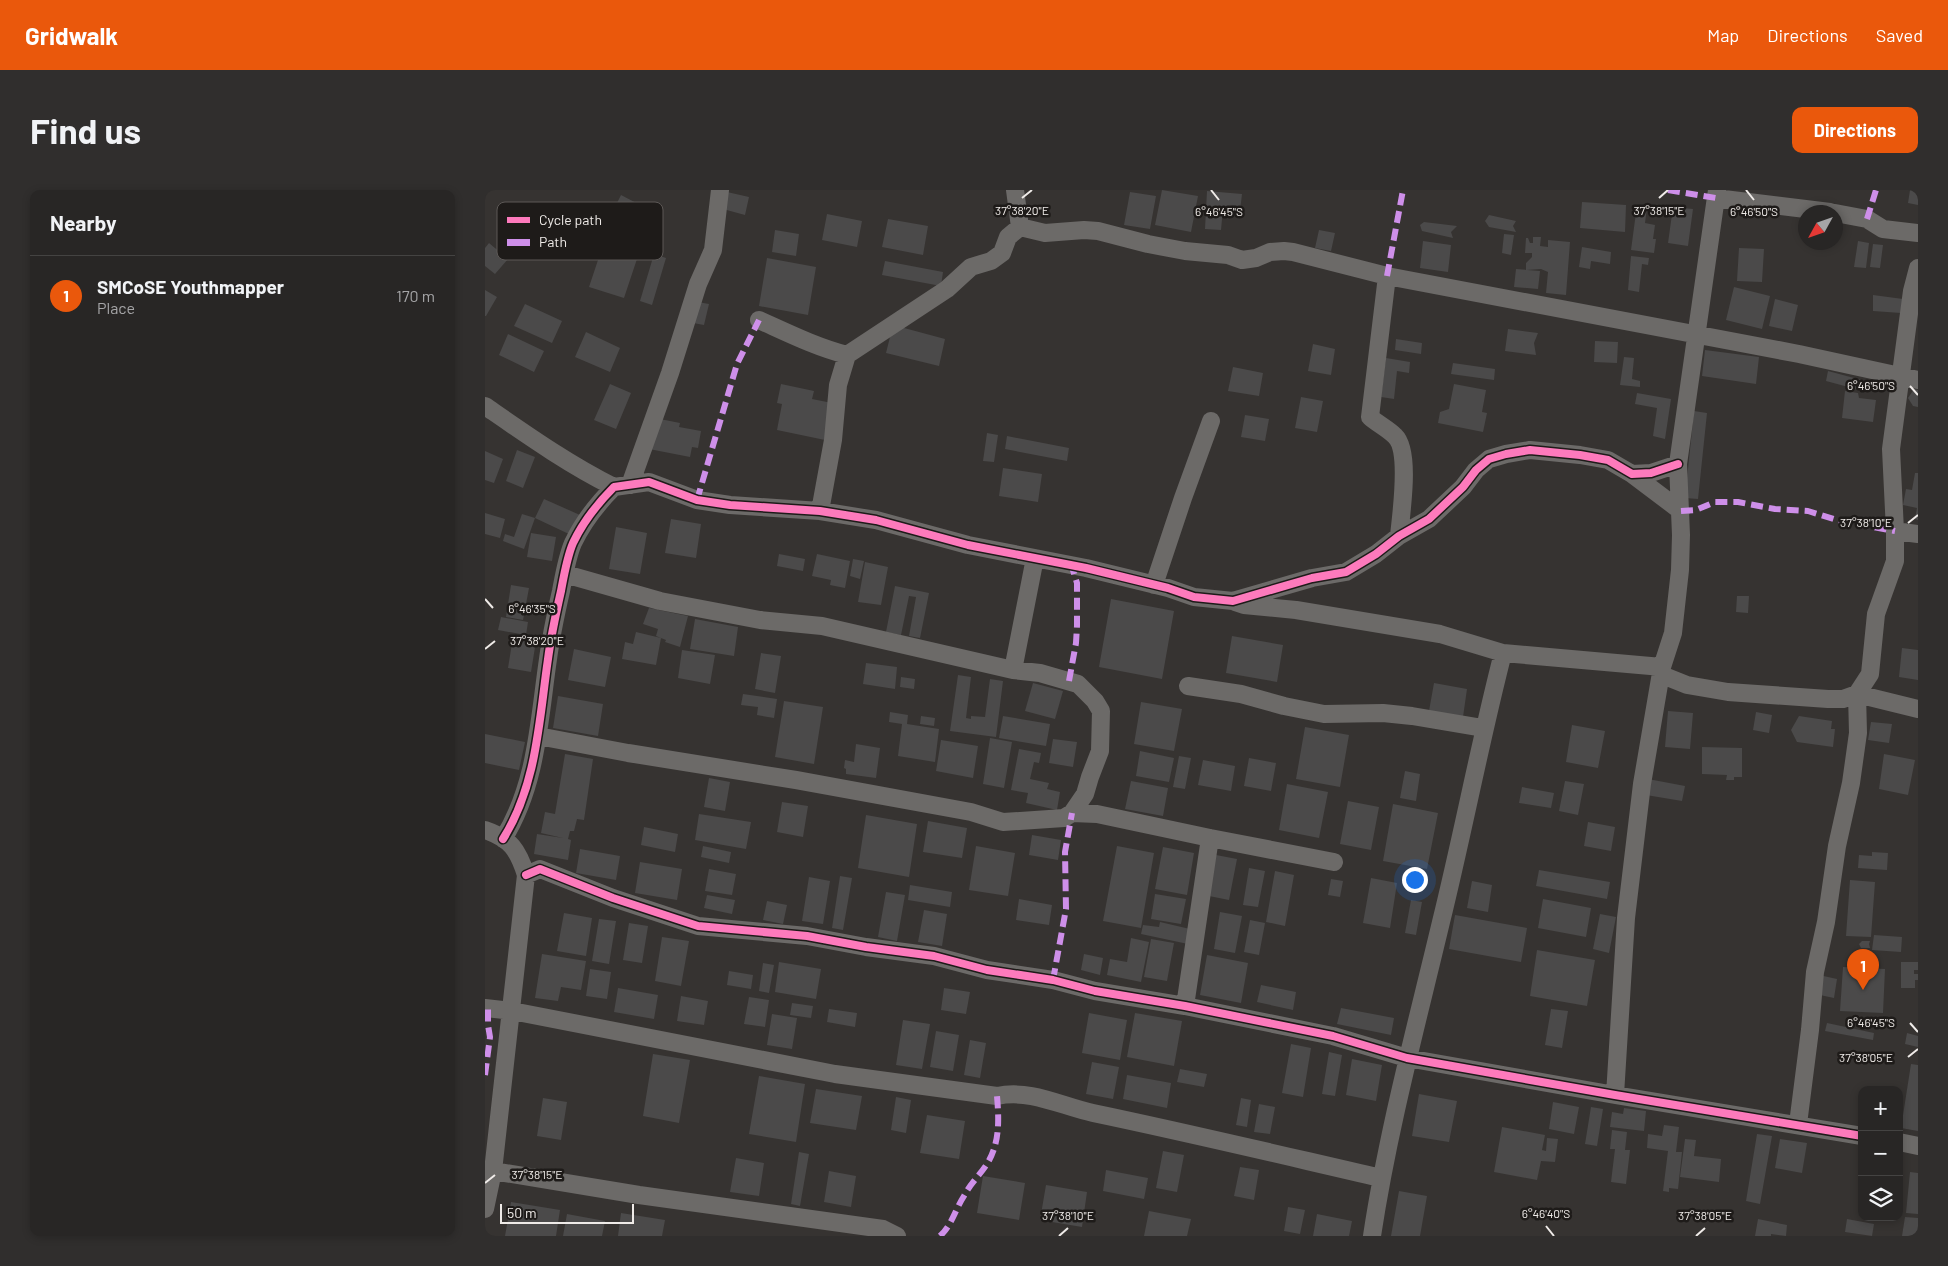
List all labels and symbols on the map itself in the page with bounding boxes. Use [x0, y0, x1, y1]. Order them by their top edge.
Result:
legend [497, 202, 663, 260]
text: 37°38'20"E [995, 203, 1049, 217]
text: 37°38'15"E [1633, 203, 1685, 217]
text: 6°46'45"S [1195, 204, 1243, 218]
text: 6°46'50"S [1730, 204, 1778, 218]
north arrow [1798, 205, 1843, 250]
text: Cycle path [539, 211, 602, 228]
text: Path [539, 233, 567, 250]
text: 6°46'50"S [1847, 378, 1895, 392]
text: 37°38'10"E [1840, 515, 1892, 529]
text: 6°46'35"S [508, 601, 556, 615]
text: 37°38'20"E [510, 633, 564, 647]
your location [1402, 867, 1428, 893]
pin: 1 [1847, 949, 1879, 990]
text: 6°46'45"S [1847, 1015, 1895, 1029]
text: 37°38'05"E [1839, 1050, 1893, 1064]
text: 37°38'15"E [511, 1167, 563, 1181]
scale bar [500, 1201, 634, 1224]
text: 6°46'40"S [1522, 1206, 1570, 1220]
text: 37°38'10"E [1042, 1208, 1094, 1222]
text: 37°38'05"E [1678, 1208, 1732, 1222]

